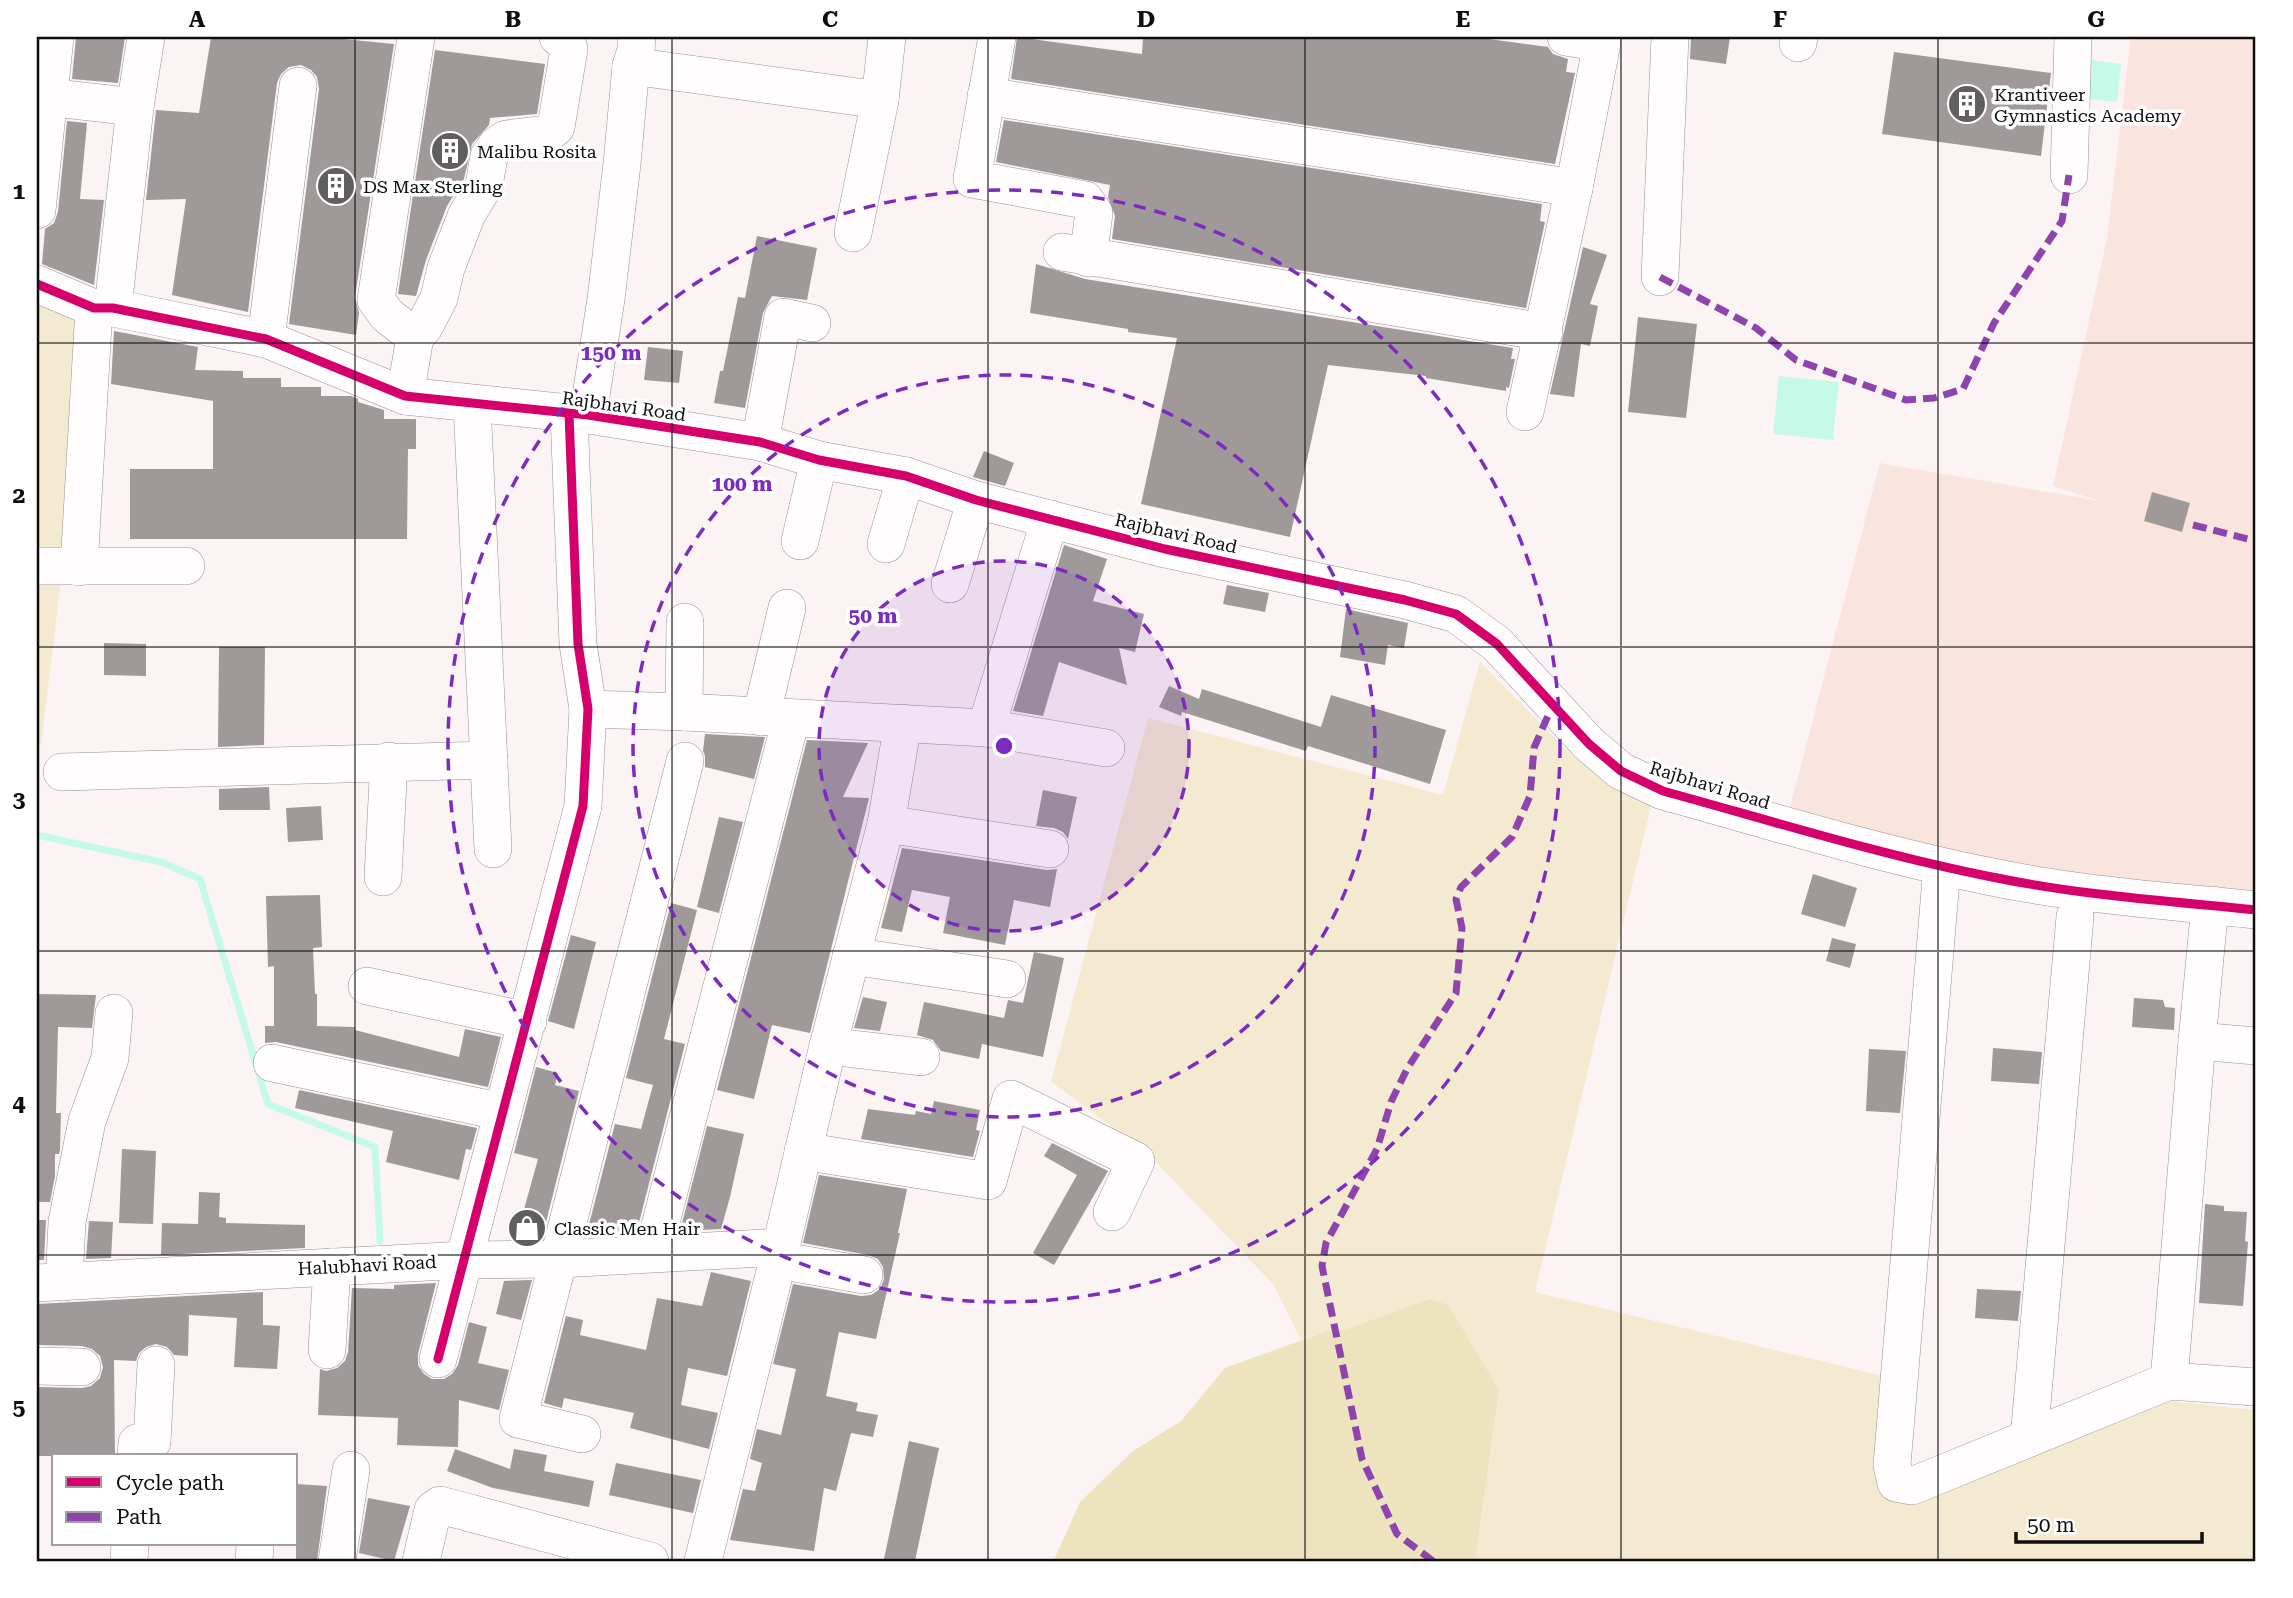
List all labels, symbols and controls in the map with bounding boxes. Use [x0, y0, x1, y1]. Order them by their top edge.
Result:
text: A [189, 6, 206, 33]
text: B [505, 6, 521, 33]
text: C [822, 6, 838, 33]
text: D [1137, 6, 1155, 33]
text: E [1456, 6, 1470, 33]
text: F [1773, 6, 1787, 33]
text: G [2087, 6, 2105, 33]
building icon: Krantiveer Gymnastics Academy [1946, 83, 1988, 125]
place label: Krantiveer Gymnastics Academy [1994, 84, 2182, 126]
building icon: Malibu Rosita [429, 130, 471, 172]
place label: Malibu Rosita [477, 141, 597, 162]
building icon: DS Max Sterling [315, 165, 357, 207]
place label: DS Max Sterling [363, 176, 503, 197]
text: 1 [13, 178, 26, 205]
text: 150 m [581, 341, 641, 365]
street label: Rajbhavi Road [561, 387, 688, 425]
text: 100 m [712, 472, 772, 496]
text: 2 [13, 482, 25, 509]
street label: Rajbhavi Road [1113, 509, 1240, 557]
text: 50 m [848, 604, 898, 628]
centre of rings [992, 734, 1016, 758]
street label: Rajbhavi Road [1647, 757, 1773, 813]
text: 3 [13, 786, 26, 813]
text: 4 [13, 1090, 26, 1117]
shop icon: Classic Men Hair [506, 1207, 548, 1249]
place label: Classic Men Hair [554, 1218, 700, 1239]
street label: Halubhavi Road [297, 1251, 437, 1279]
text: 5 [13, 1394, 26, 1421]
legend [52, 1454, 298, 1546]
text: Cycle path [116, 1471, 225, 1495]
scale bar [2016, 1500, 2202, 1544]
text: Path [116, 1505, 162, 1529]
text: 50 m [2027, 1513, 2075, 1537]

